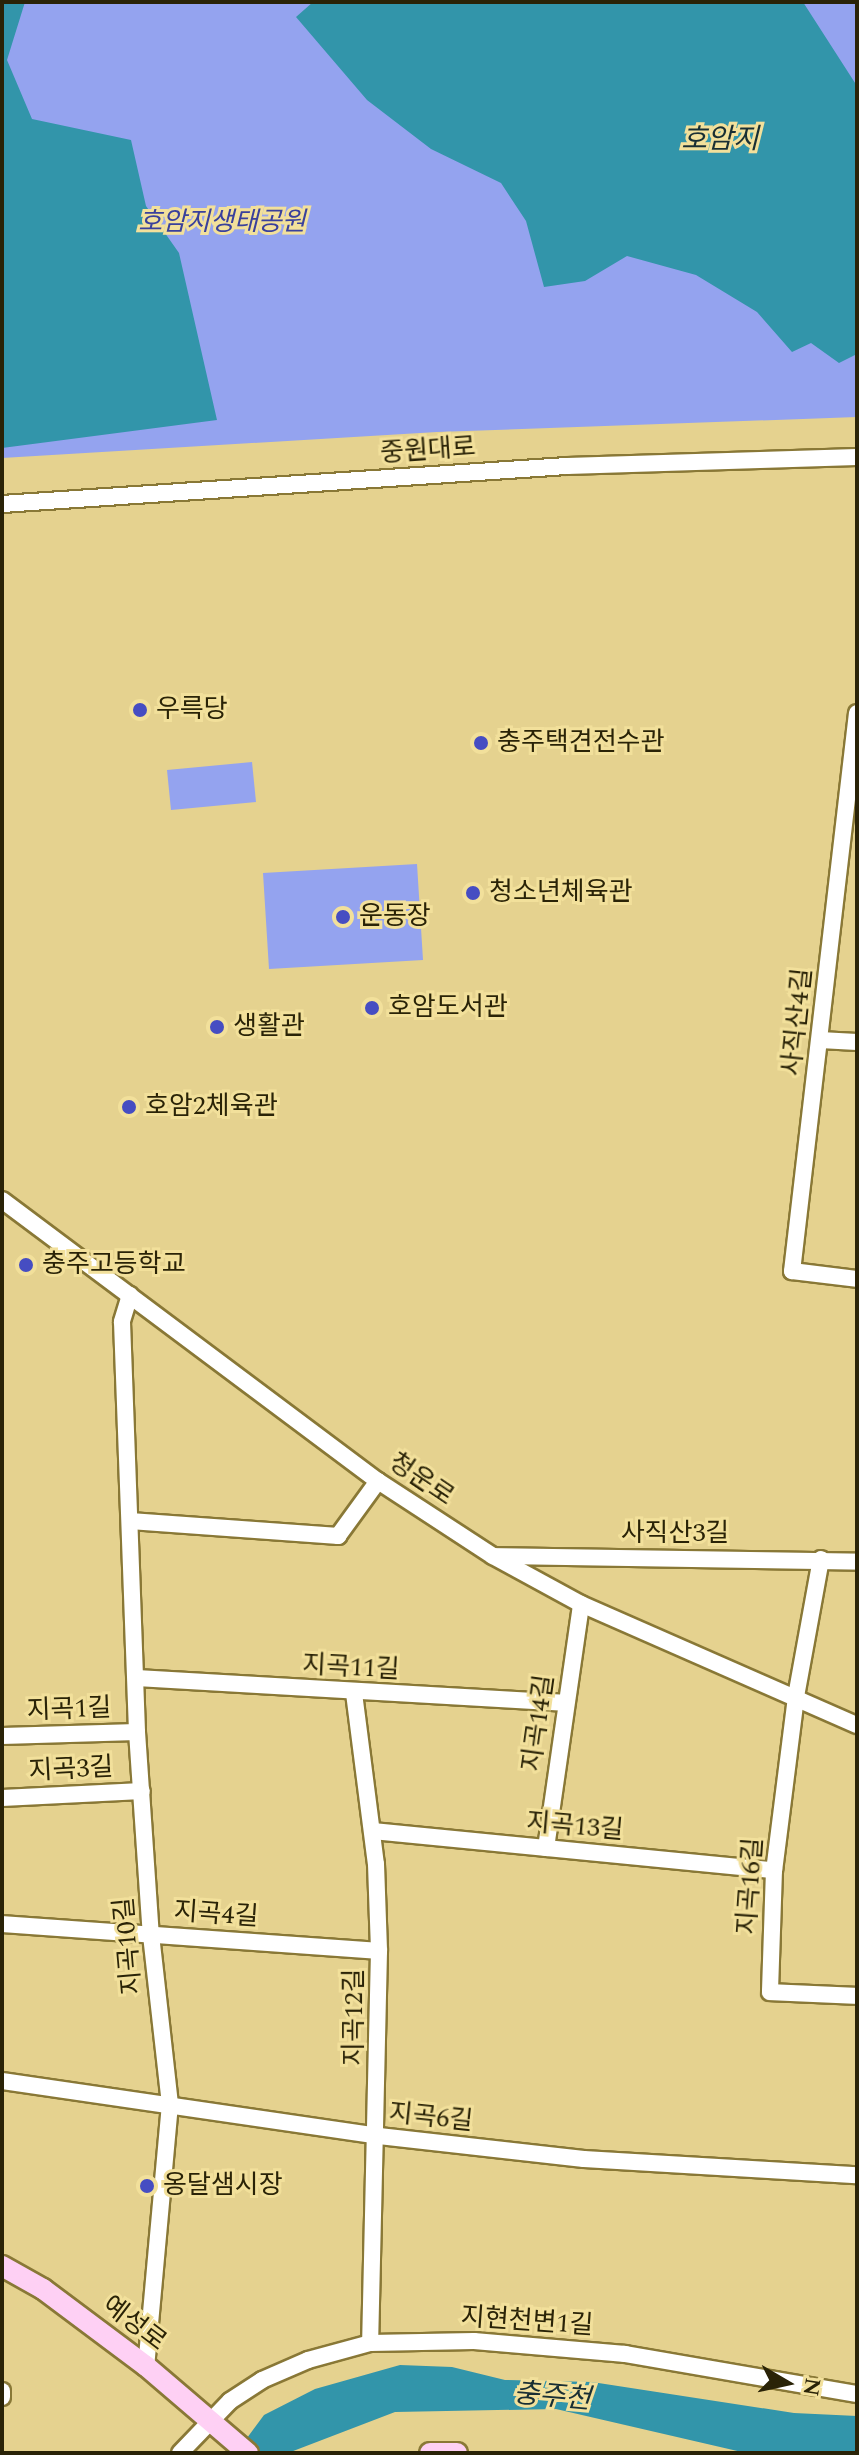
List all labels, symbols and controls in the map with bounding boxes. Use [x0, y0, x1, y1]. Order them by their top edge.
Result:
water label: 호암지 [681, 123, 759, 157]
park label: 호암지생태공원 [138, 207, 306, 239]
street label: 중원대로 [379, 432, 477, 470]
place label: 우륵당 [156, 694, 228, 726]
marker: 우륵당 [131, 701, 149, 719]
place label: 충주택견전수관 [497, 727, 664, 759]
marker: 충주택견전수관 [472, 734, 490, 752]
place label: 청소년체육관 [489, 877, 633, 909]
marker: 청소년체육관 [464, 884, 482, 902]
place label: 운동장 [359, 901, 431, 933]
marker: 운동장 [334, 908, 352, 926]
street label: 사직산4길 [777, 966, 819, 1078]
place label: 호암도서관 [388, 992, 508, 1024]
marker: 호암도서관 [363, 999, 381, 1017]
place label: 생활관 [233, 1011, 305, 1043]
marker: 생활관 [208, 1018, 226, 1036]
place label: 호암2체육관 [145, 1091, 278, 1123]
marker: 호암2체육관 [120, 1098, 138, 1116]
place label: 충주고등학교 [42, 1249, 186, 1281]
marker: 충주고등학교 [17, 1256, 35, 1274]
street label: 청운로 [383, 1447, 459, 1513]
street label: 사직산3길 [621, 1518, 729, 1550]
street label: 지곡11길 [301, 1650, 401, 1686]
street label: 지곡14길 [517, 1672, 561, 1774]
street label: 지곡1길 [26, 1693, 112, 1727]
street label: 지곡3길 [28, 1752, 114, 1788]
street label: 지곡13길 [525, 1807, 625, 1847]
street label: 지곡16길 [732, 1836, 770, 1936]
street label: 지곡10길 [109, 1896, 149, 1996]
street label: 지곡4길 [173, 1896, 259, 1934]
street label: 지곡12길 [339, 1968, 371, 2066]
street label: 지곡6길 [387, 2098, 475, 2138]
place label: 옹달샘시장 [163, 2170, 283, 2202]
marker: 옹달샘시장 [138, 2177, 156, 2195]
street label: 예성로 [96, 2290, 172, 2358]
street label: 지현천변1길 [460, 2302, 594, 2342]
north arrow [747, 2343, 827, 2423]
text: N [793, 2375, 829, 2398]
water label: 충주천 [512, 2377, 592, 2417]

